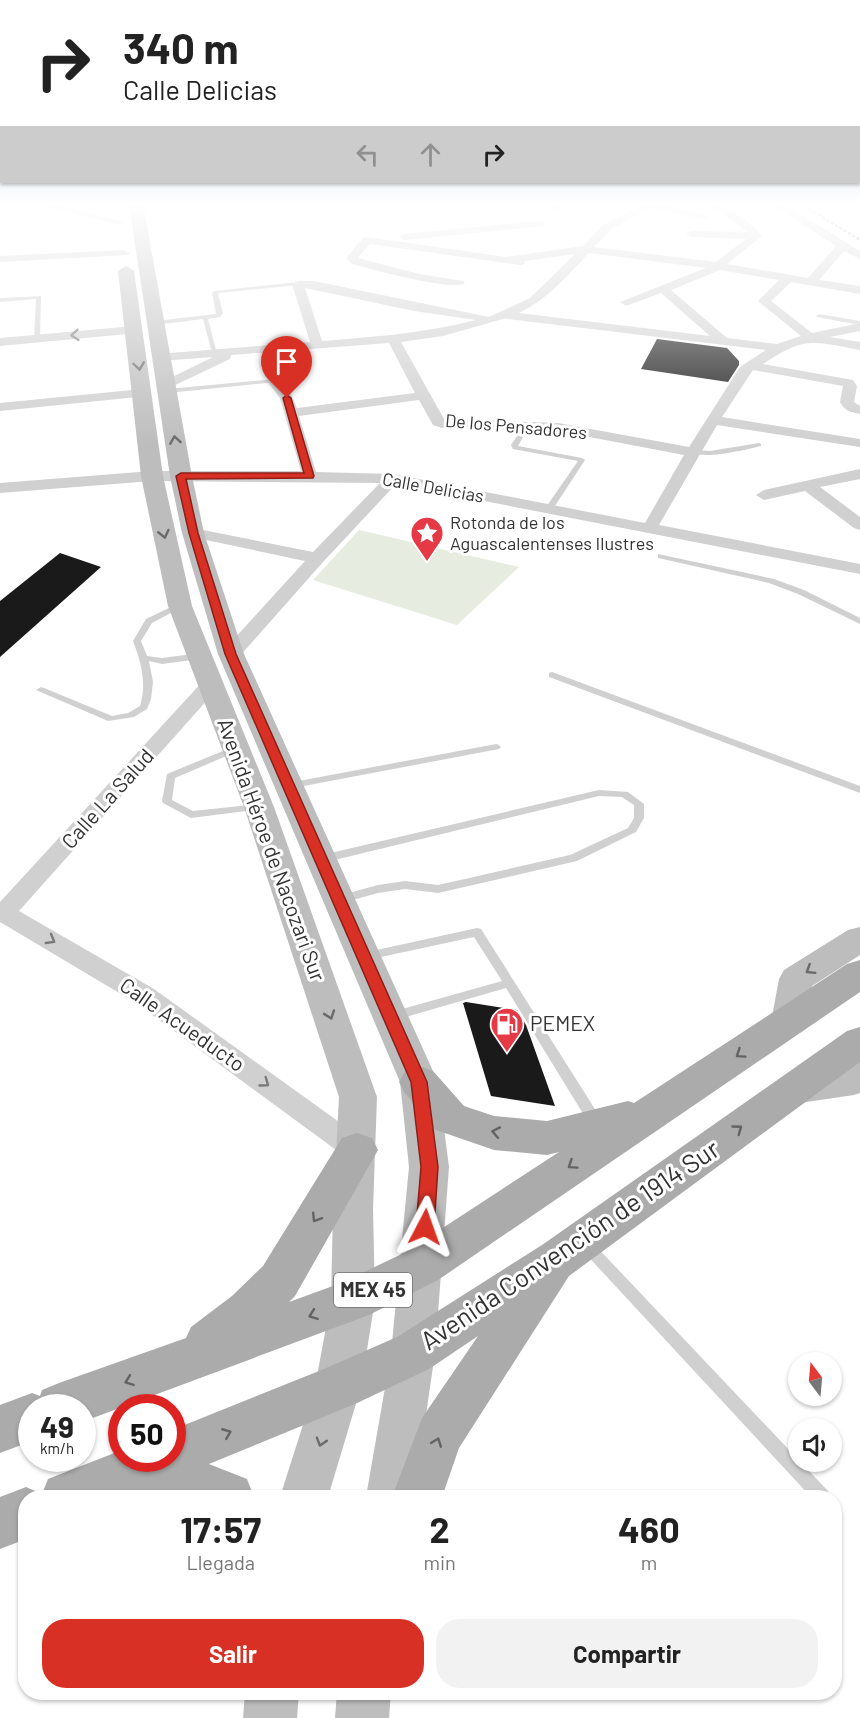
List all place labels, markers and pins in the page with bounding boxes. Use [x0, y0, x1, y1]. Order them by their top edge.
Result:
pin [261, 336, 312, 398]
place label: Rotonda de los Aguascalentenses Ilustres [450, 511, 654, 554]
place icon: Rotonda de los Aguascalentenses Ilustres [409, 515, 445, 562]
fuel station icon: PEMEX [489, 1006, 525, 1053]
place label: PEMEX [530, 1010, 595, 1035]

